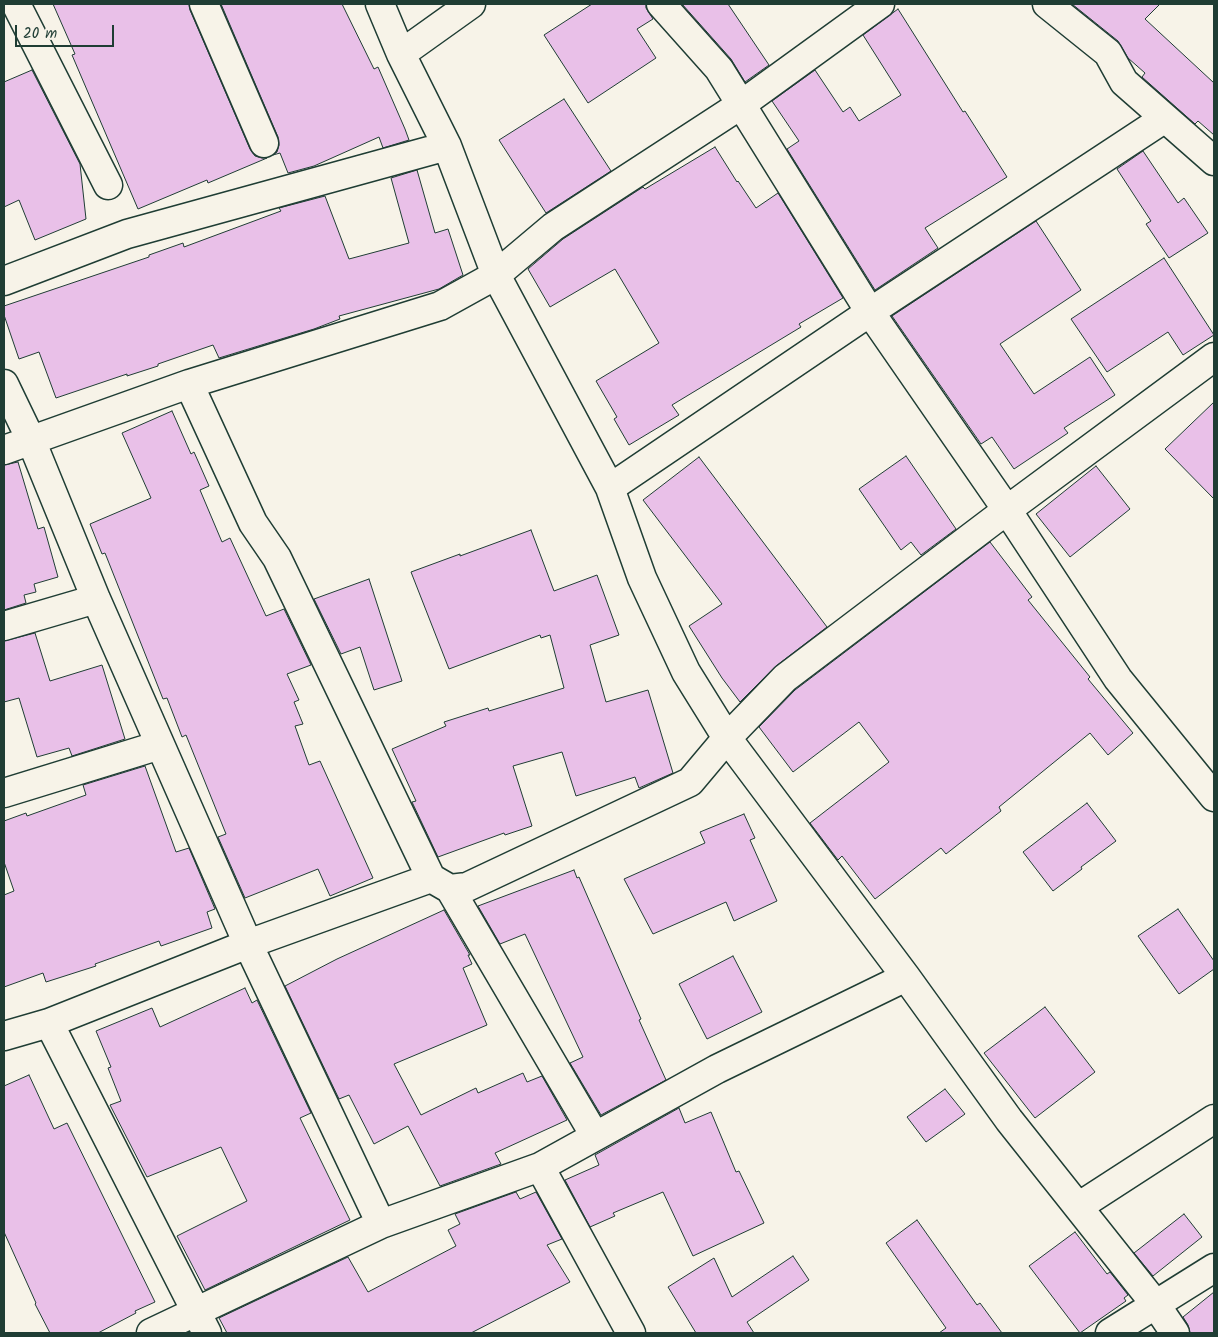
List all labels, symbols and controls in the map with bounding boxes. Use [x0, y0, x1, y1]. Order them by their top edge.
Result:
scale bar [18, 15, 116, 47]
text: 20 m [23, 22, 57, 46]

